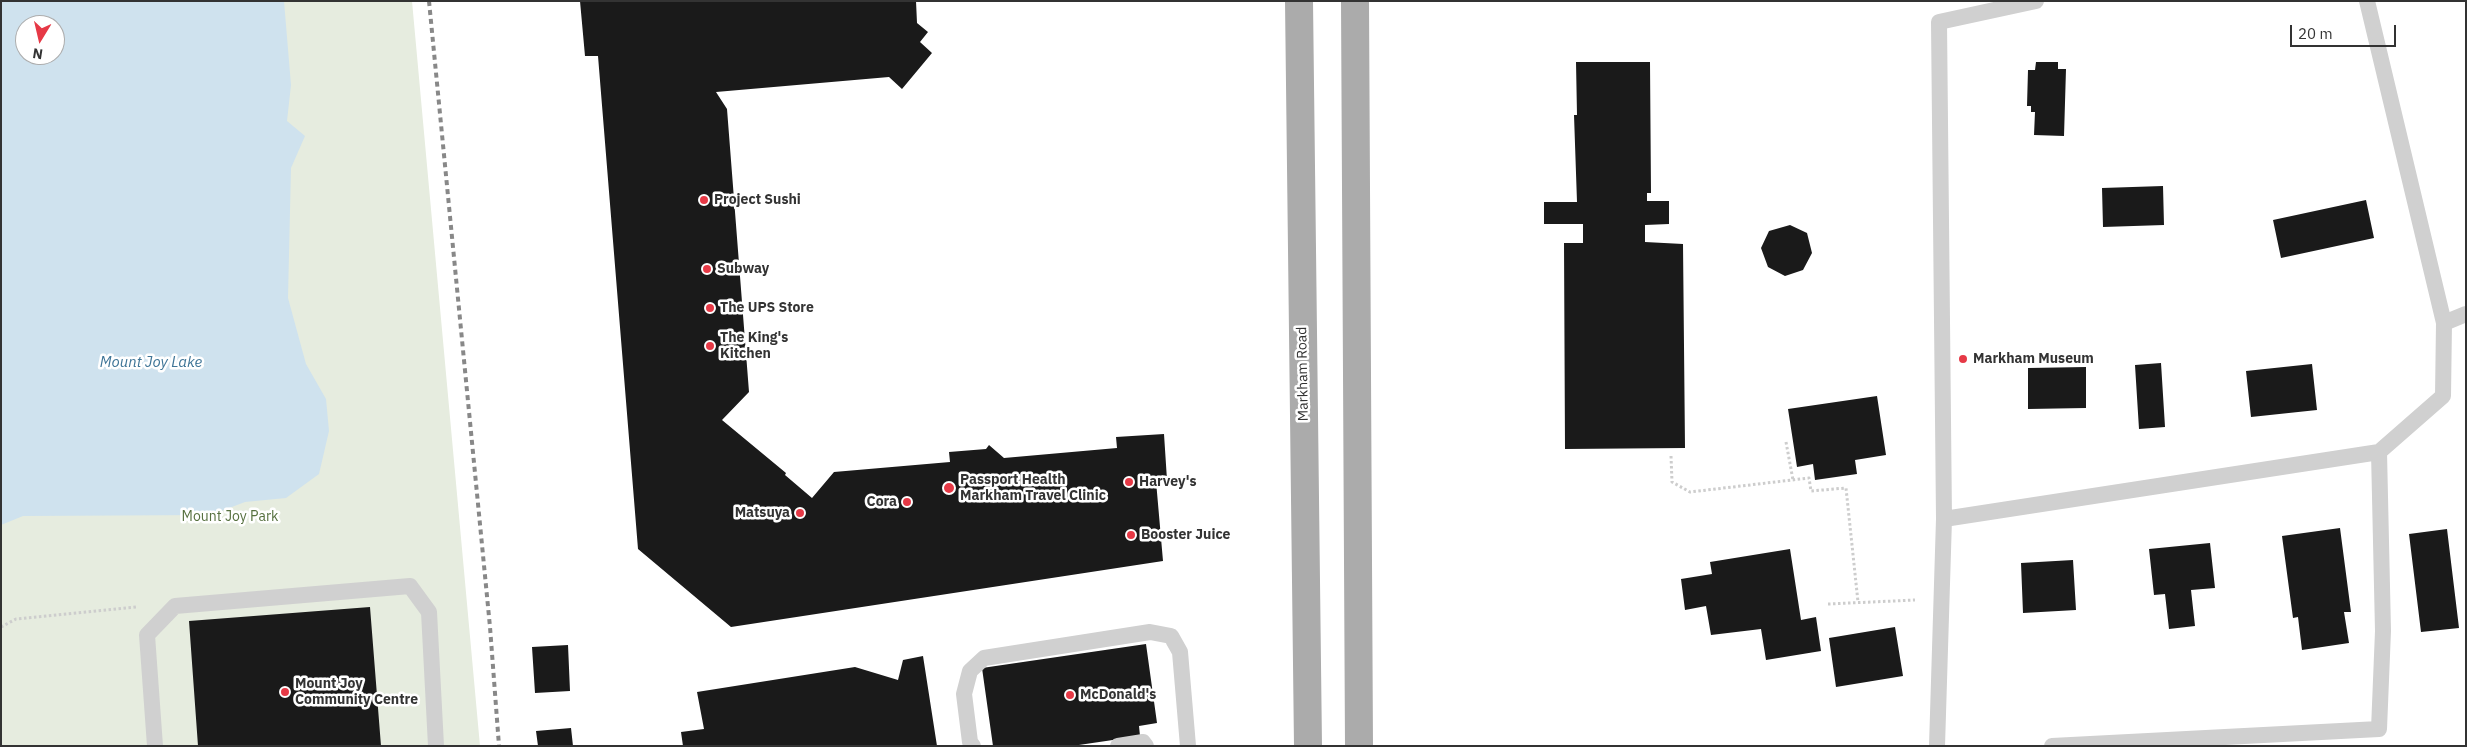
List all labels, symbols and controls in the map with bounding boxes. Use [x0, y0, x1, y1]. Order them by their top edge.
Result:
north arrow [15, 15, 65, 65]
scale bar [2292, 15, 2398, 47]
text: 20 m [2298, 24, 2333, 43]
text: N [31, 44, 44, 64]
place label: Project Sushi [714, 192, 801, 208]
marker: Project Sushi [698, 194, 710, 206]
place label: Subway [717, 261, 769, 277]
marker: Subway [701, 263, 713, 275]
place label: The UPS Store [720, 300, 814, 316]
marker: The UPS Store [704, 302, 716, 314]
street label: Markham Road [1294, 327, 1312, 421]
place label: The King's Kitchen [720, 330, 788, 362]
marker: The King's Kitchen [704, 340, 716, 352]
place label: Markham Museum [1973, 351, 2094, 367]
marker: Markham Museum [1957, 353, 1969, 365]
water label: Mount Joy Lake [100, 354, 202, 372]
place label: Passport Health Markham Travel Clinic [960, 472, 1106, 504]
place label: Harvey's [1139, 474, 1197, 490]
marker: Harvey's [1123, 476, 1135, 488]
marker: Passport Health Markham Travel Clinic [942, 481, 956, 495]
place label: Cora [867, 494, 897, 510]
marker: Cora [901, 496, 913, 508]
place label: Matsuya [735, 505, 790, 521]
marker: Matsuya [794, 507, 806, 519]
park label: Mount Joy Park [182, 509, 278, 525]
place label: Booster Juice [1141, 527, 1230, 543]
marker: Booster Juice [1125, 529, 1137, 541]
place label: Mount Joy Community Centre [295, 676, 418, 709]
marker: Mount Joy Community Centre [279, 686, 291, 698]
place label: McDonald's [1080, 687, 1156, 703]
marker: McDonald's [1064, 689, 1076, 701]

